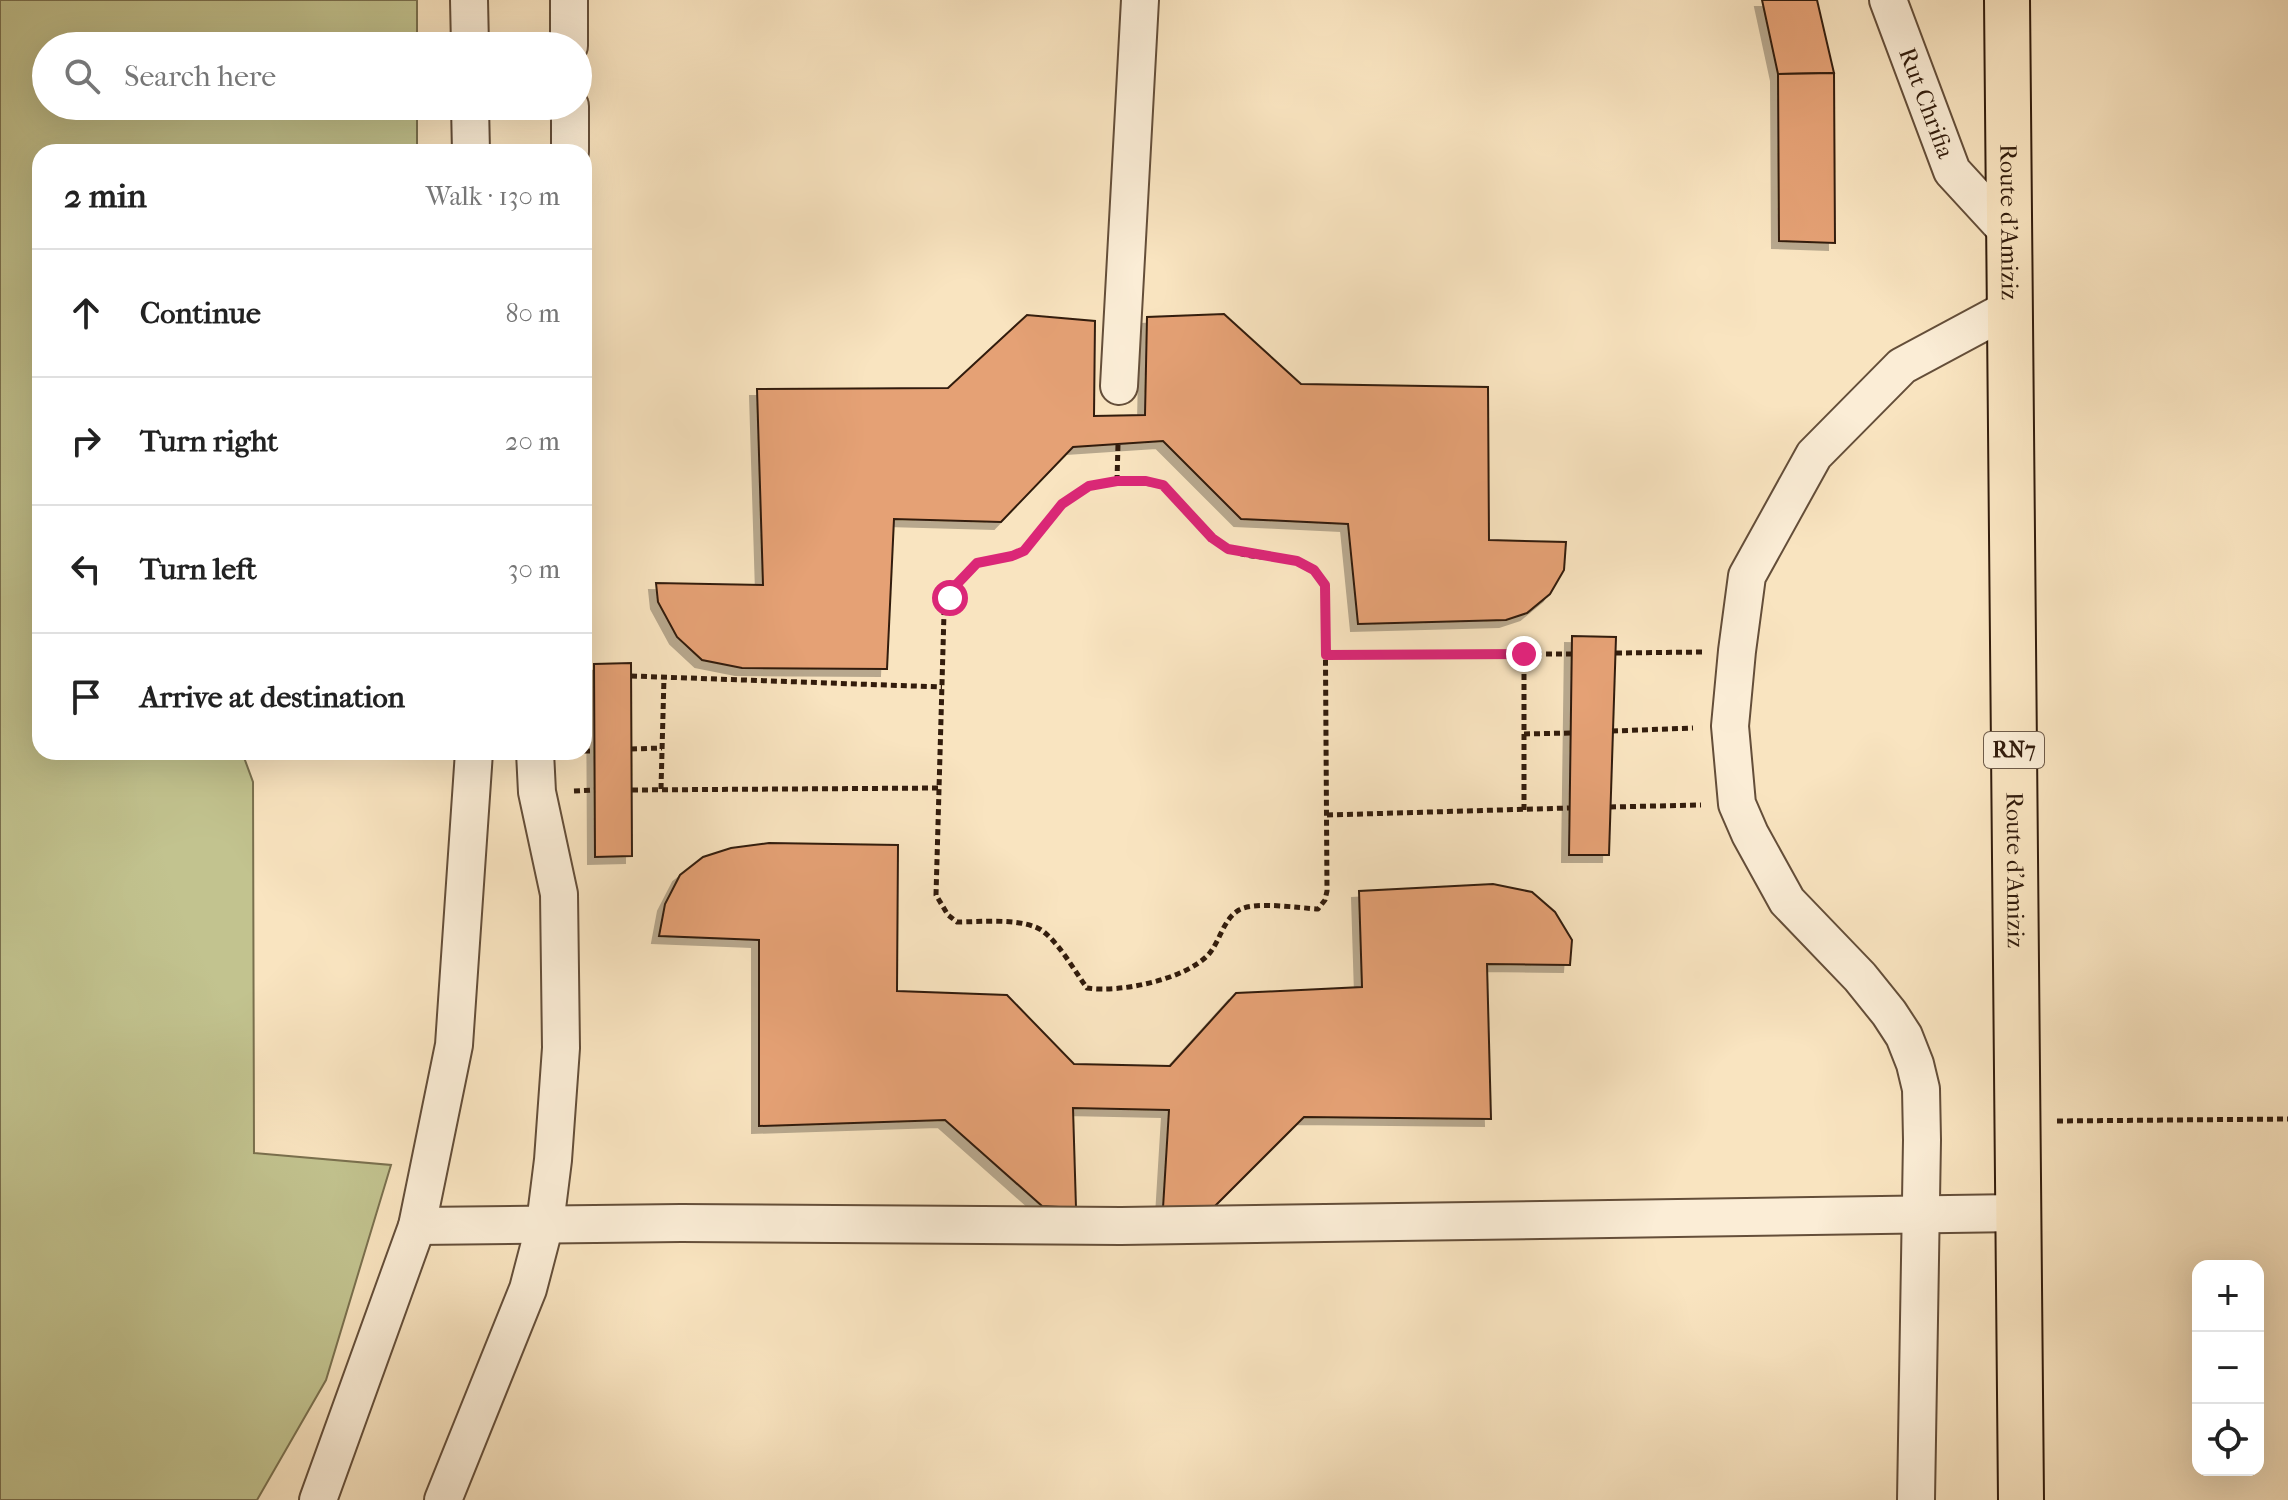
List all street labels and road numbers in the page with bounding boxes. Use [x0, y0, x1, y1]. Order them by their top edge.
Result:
street label: Rut Chrifia [1893, 44, 1960, 163]
street label: Route d'Amiziz [1994, 144, 2024, 301]
road number: RN7 [1984, 732, 2044, 768]
street label: Route d'Amiziz [2000, 792, 2030, 949]

